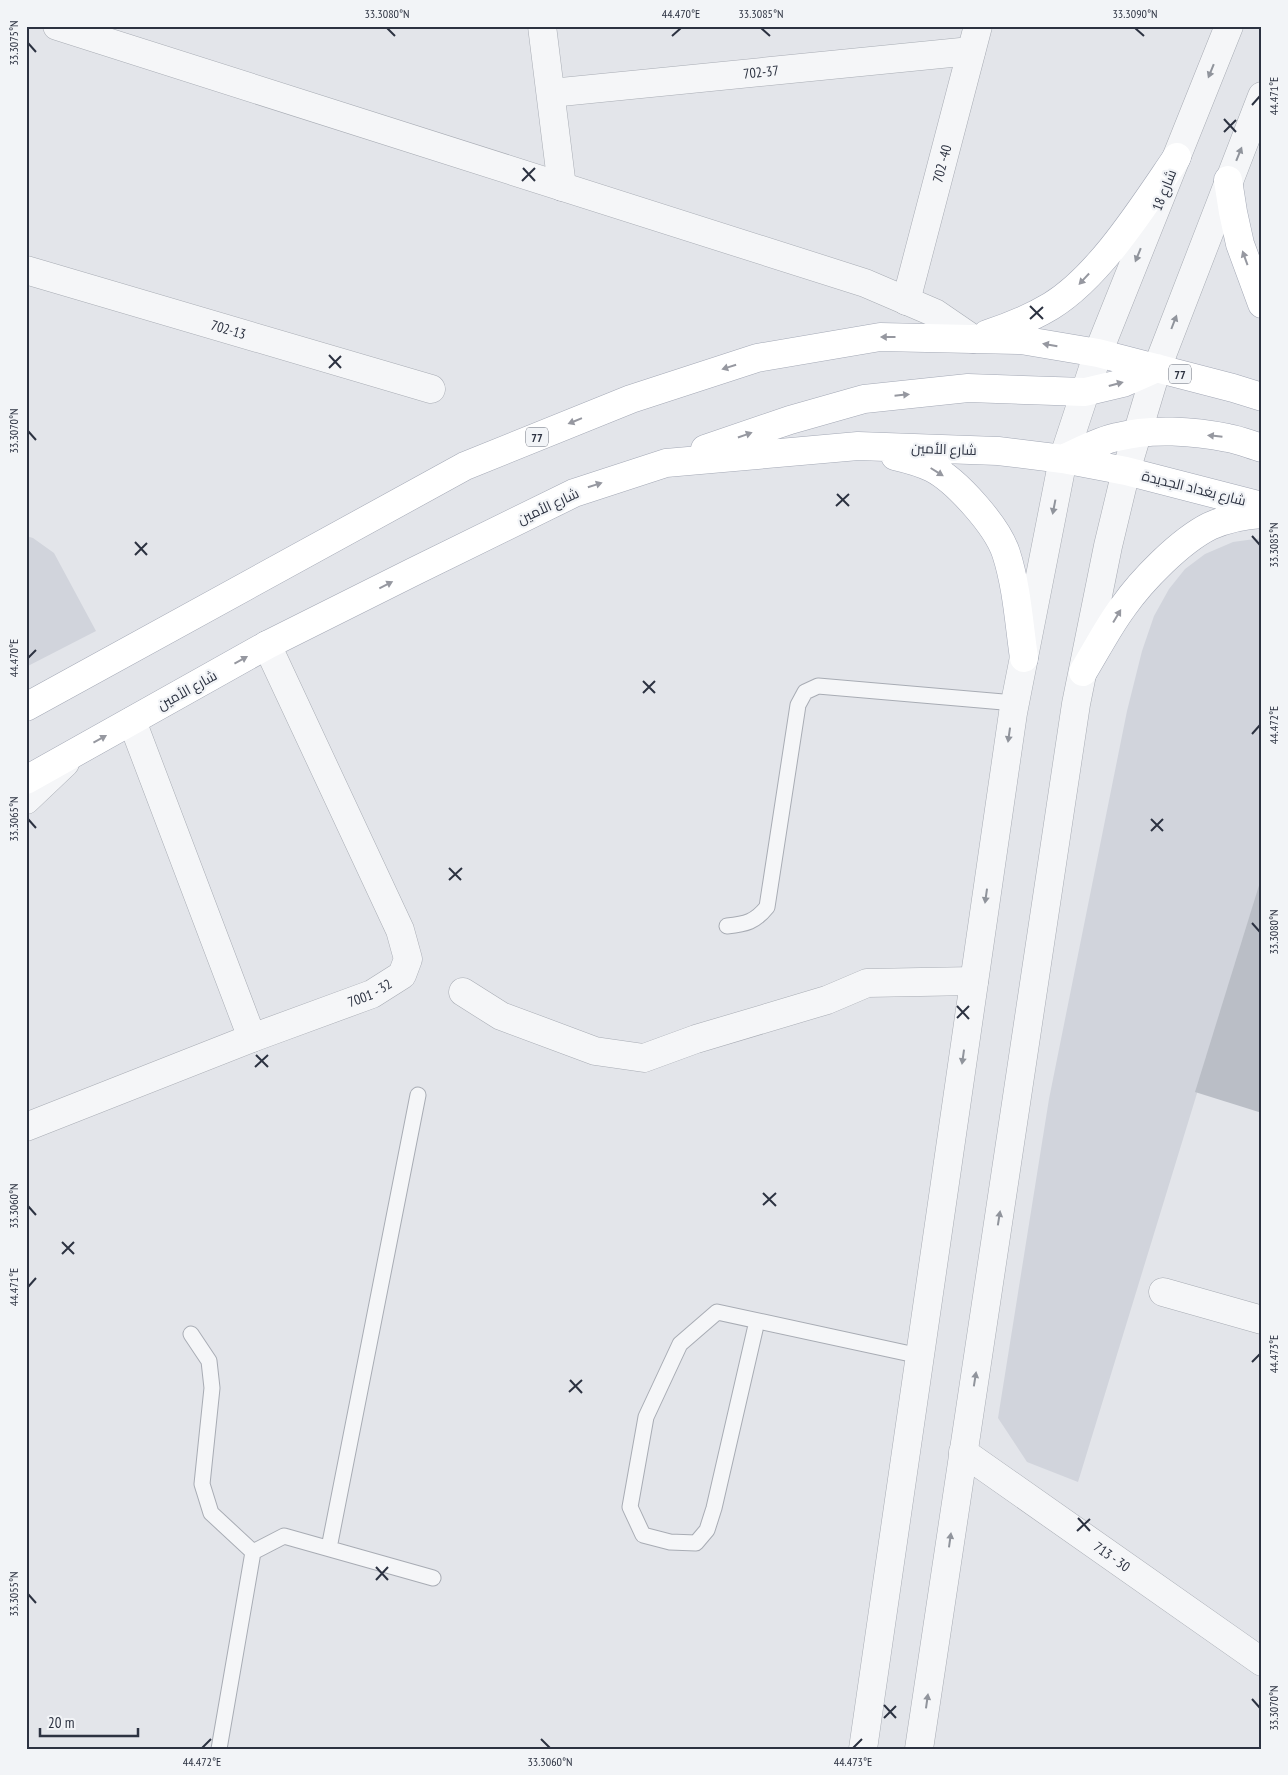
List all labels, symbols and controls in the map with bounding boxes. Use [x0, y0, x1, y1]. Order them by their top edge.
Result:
text: 33.3080°N [364, 6, 410, 21]
text: 44.470°E [662, 6, 700, 21]
text: 33.3085°N [738, 6, 784, 21]
text: 33.3090°N [1112, 6, 1158, 21]
text: 33.3075°N [6, 20, 21, 66]
street label: 702-37 [742, 61, 780, 83]
one-way arrow [1206, 64, 1214, 79]
text: 44.471°E [1266, 77, 1281, 115]
street label: 702 -40 [928, 143, 956, 185]
one-way arrow [1235, 146, 1243, 161]
street label: شارع 18 [1148, 167, 1180, 213]
one-way arrow [1133, 248, 1141, 262]
one-way arrow [1241, 250, 1249, 265]
one-way arrow [1078, 273, 1090, 285]
one-way arrow [1170, 314, 1178, 329]
street label: 702-13 [209, 316, 248, 343]
one-way arrow [880, 333, 896, 341]
one-way arrow [1042, 341, 1058, 349]
one-way arrow [721, 364, 736, 372]
road number: 77 [1169, 364, 1191, 384]
one-way arrow [1108, 380, 1123, 388]
one-way arrow [894, 391, 910, 399]
text: 33.3070°N [6, 408, 21, 454]
one-way arrow [568, 418, 583, 426]
road number: 77 [526, 428, 548, 447]
one-way arrow [738, 431, 753, 439]
one-way arrow [1206, 432, 1222, 440]
street label: شارع الأمين [911, 439, 977, 459]
street label: شارع بغداد الجديدة [1140, 466, 1248, 510]
one-way arrow [930, 467, 944, 477]
one-way arrow [588, 481, 603, 489]
street label: شارع الأمين [514, 484, 582, 528]
one-way arrow [1050, 499, 1058, 515]
text: 33.3085°N [1266, 522, 1281, 568]
one-way arrow [379, 581, 393, 589]
one-way arrow [1113, 609, 1122, 622]
text: 44.470°E [6, 639, 21, 677]
one-way arrow [235, 655, 248, 664]
street label: شارع الأمين [154, 666, 220, 714]
text: 44.472°E [1266, 706, 1281, 744]
one-way arrow [1005, 728, 1013, 744]
one-way arrow [93, 735, 106, 744]
text: 33.3065°N [6, 796, 21, 842]
one-way arrow [982, 888, 990, 904]
text: 33.3080°N [1266, 909, 1281, 955]
street label: 7001 - 32 [345, 975, 395, 1011]
one-way arrow [959, 1049, 967, 1065]
text: 33.3060°N [6, 1183, 21, 1229]
one-way arrow [995, 1210, 1003, 1226]
text: 44.471°E [6, 1268, 21, 1306]
text: 44.473°E [1266, 1335, 1281, 1373]
one-way arrow [971, 1371, 979, 1387]
one-way arrow [947, 1531, 955, 1547]
street label: 713 - 30 [1090, 1538, 1134, 1576]
text: 33.3055°N [6, 1571, 21, 1617]
text: 33.3070°N [1266, 1685, 1281, 1731]
one-way arrow [923, 1692, 931, 1708]
scale bar [40, 1705, 138, 1737]
text: 20 m [48, 1713, 74, 1732]
text: 44.472°E [183, 1754, 221, 1769]
text: 33.3060°N [527, 1754, 573, 1769]
text: 44.473°E [834, 1754, 872, 1769]

